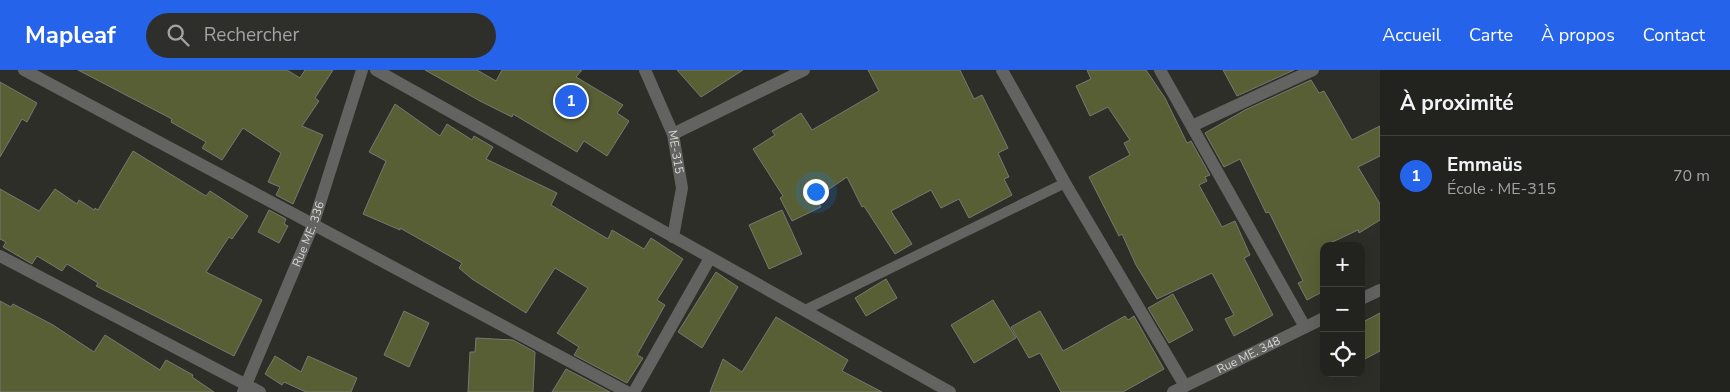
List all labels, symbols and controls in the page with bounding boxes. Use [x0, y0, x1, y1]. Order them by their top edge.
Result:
search box [146, 13, 496, 58]
text: Mapleaf [25, 19, 116, 51]
icon: search [164, 21, 192, 49]
text: Rechercher [204, 22, 299, 48]
text: Accueil [1382, 23, 1441, 47]
text: Carte [1469, 23, 1513, 47]
text: À propos [1541, 23, 1615, 47]
text: Contact [1643, 23, 1705, 47]
pin: 1 [555, 82, 587, 120]
text: À proximité [1400, 89, 1514, 117]
street label: ME-315 [664, 129, 687, 175]
text: Emmaüs [1447, 152, 1522, 178]
text: 1 [1411, 165, 1421, 187]
text: 70 m [1673, 165, 1710, 187]
text: École · ME-315 [1447, 178, 1556, 200]
your location [803, 179, 829, 205]
street label: Rue ME. 336 [288, 199, 328, 269]
map controls [1320, 242, 1365, 377]
button: + [1320, 242, 1365, 287]
button: − [1320, 287, 1365, 332]
button: locate [1320, 332, 1365, 377]
street label: Rue ME. 348 [1214, 333, 1283, 377]

